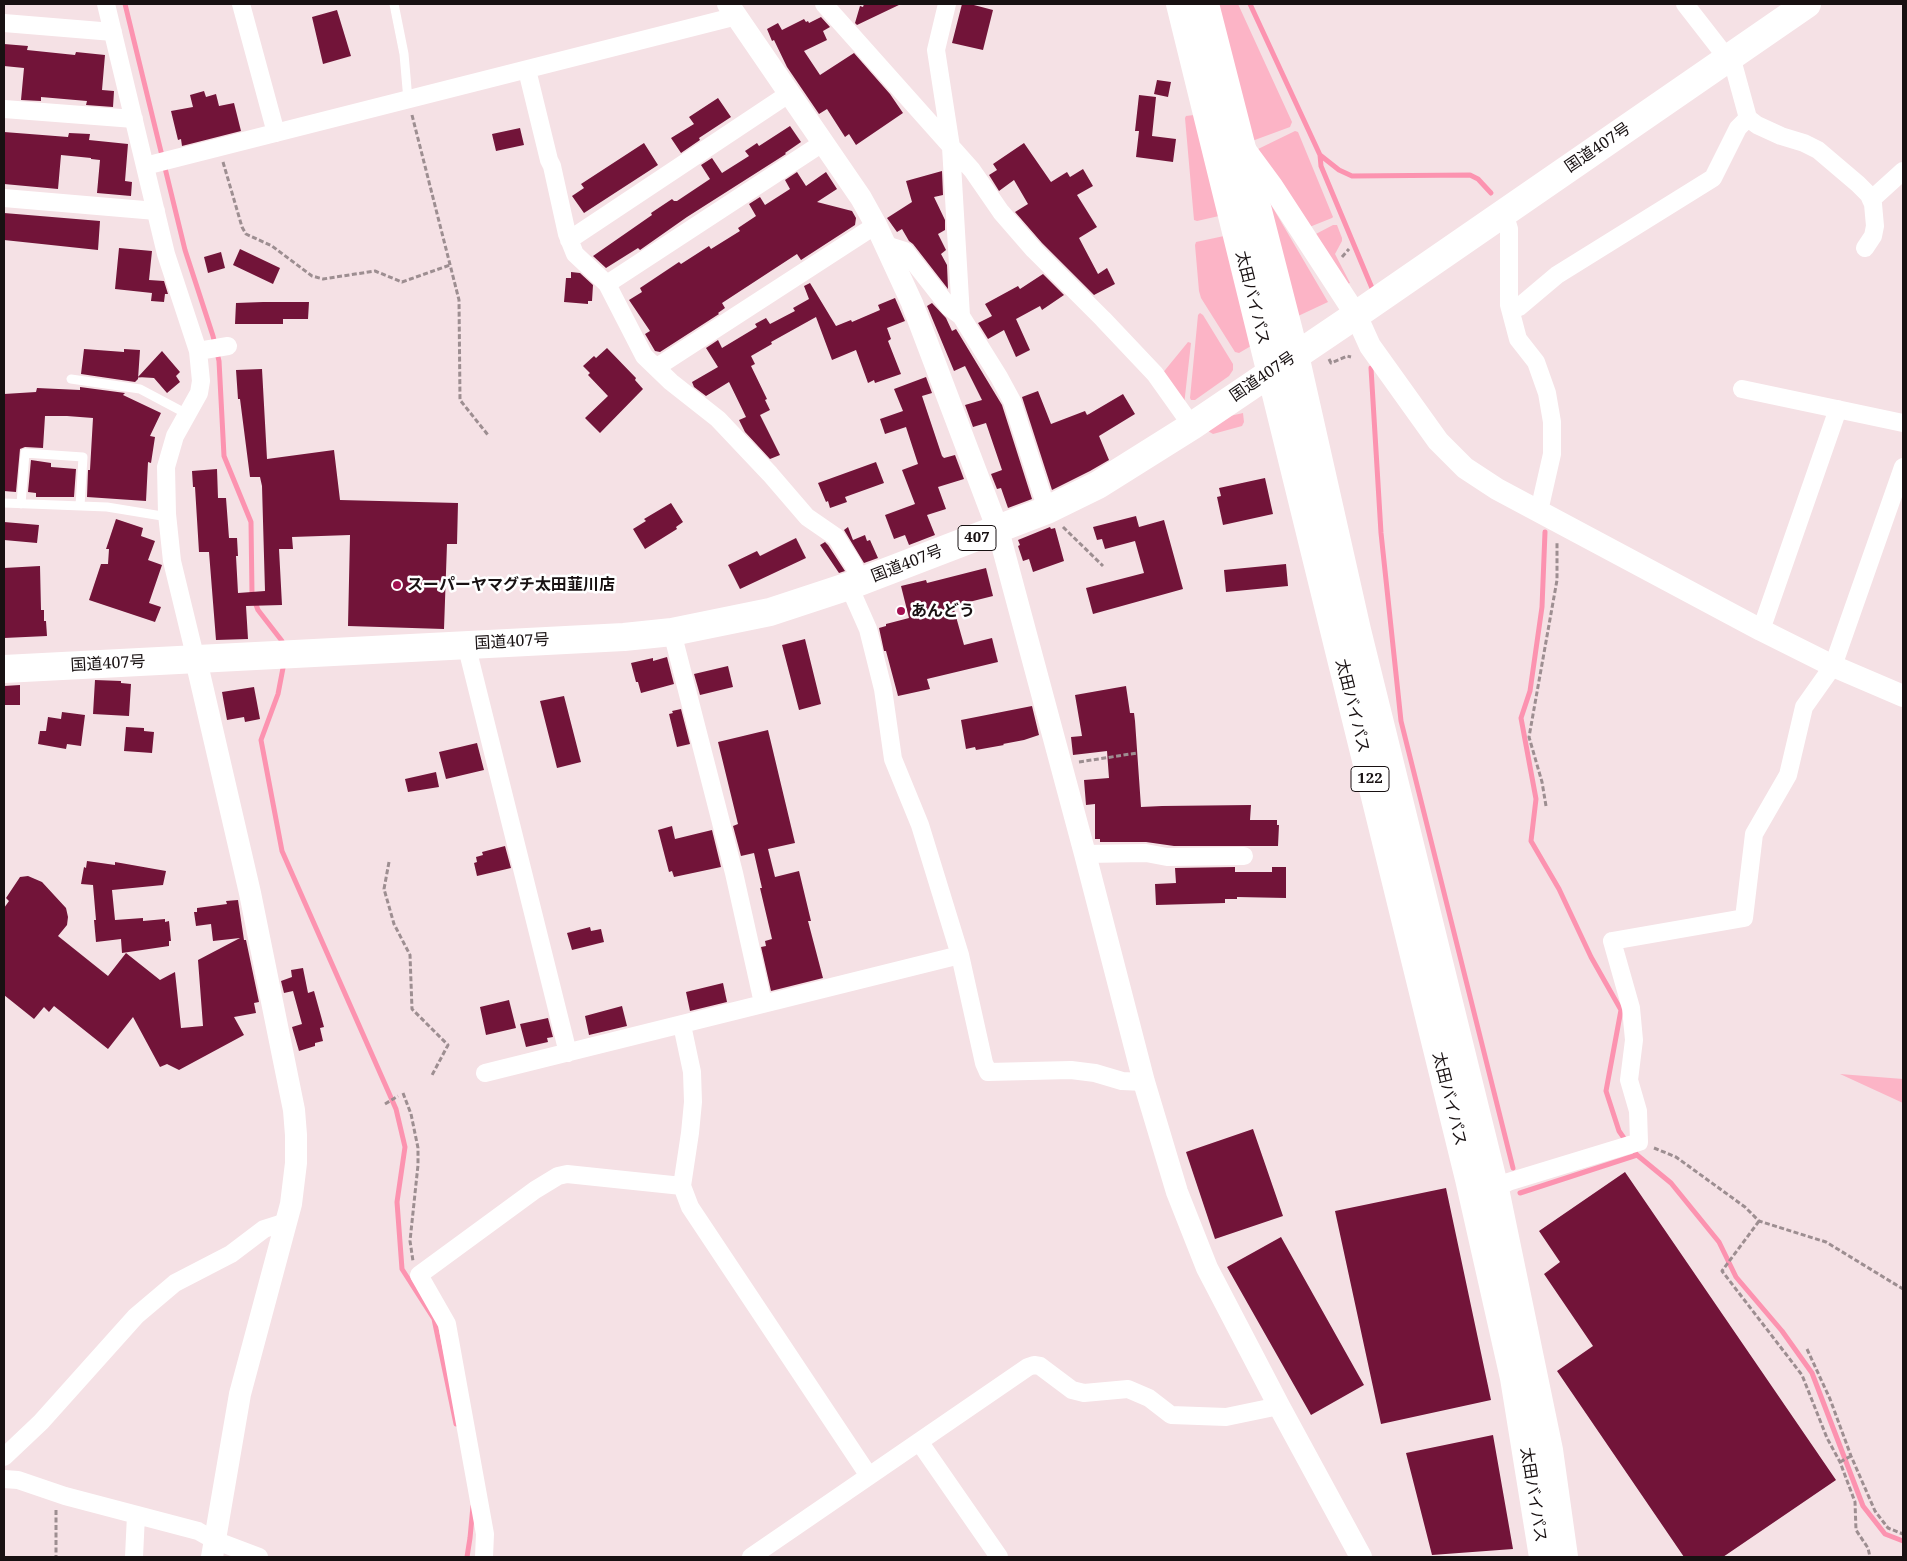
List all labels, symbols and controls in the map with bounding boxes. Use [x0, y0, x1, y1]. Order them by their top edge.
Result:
street label: 国道407号 [1562, 119, 1634, 177]
street label: 太田バイパス [1231, 249, 1273, 347]
street label: 国道407号 [1227, 348, 1299, 406]
road number: 407 [958, 526, 996, 550]
street label: 国道407号 [869, 542, 945, 586]
place label: スーパーヤマグチ太田韮川店 [407, 575, 615, 595]
marker: スーパーヤマグチ太田韮川店 [391, 579, 403, 591]
place label: あんどう [911, 601, 975, 621]
marker: あんどう [895, 605, 907, 617]
street label: 国道407号 [474, 630, 550, 654]
street label: 国道407号 [70, 652, 146, 676]
street label: 太田バイパス [1331, 657, 1373, 755]
road number: 122 [1351, 766, 1389, 792]
street label: 太田バイパス [1428, 1050, 1470, 1148]
street label: 太田バイパス [1516, 1446, 1550, 1544]

